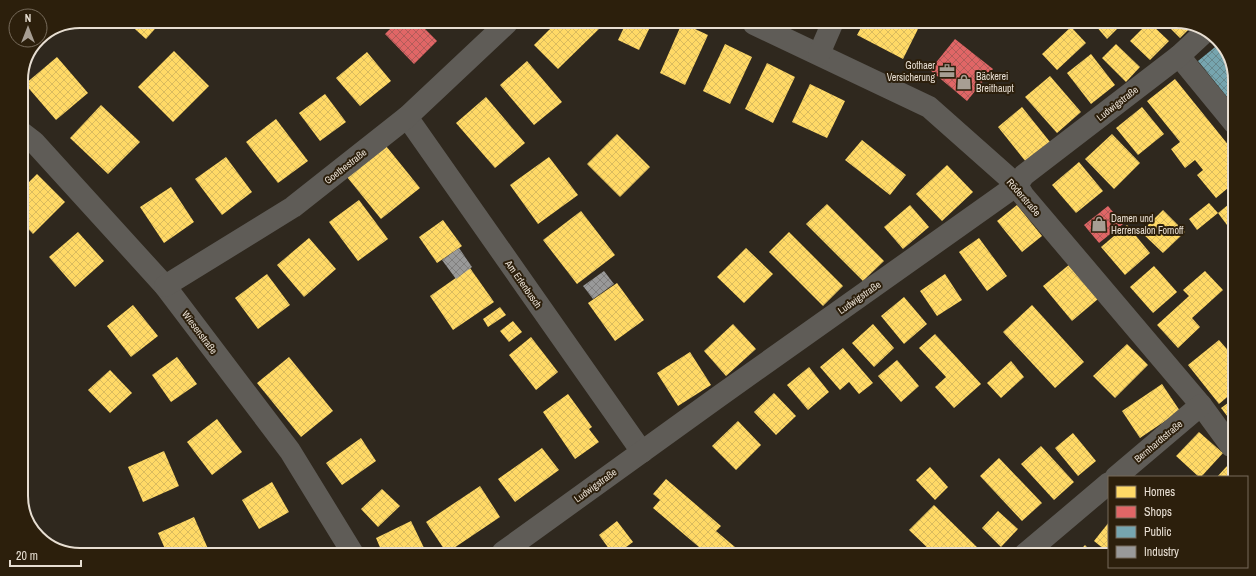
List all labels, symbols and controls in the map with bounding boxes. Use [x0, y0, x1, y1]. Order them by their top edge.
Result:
north arrow [8, 8, 48, 48]
text: N [25, 11, 31, 25]
place label: Gothaer Versicherung [887, 59, 935, 84]
office icon: Gothaer Versicherung [938, 62, 956, 80]
place label: Bäckerei Breithaupt [976, 70, 1015, 95]
shop icon: Bäckerei Breithaupt [955, 73, 973, 91]
street label: Ludwigstraße [1094, 83, 1141, 124]
street label: Goethestraße [322, 146, 369, 187]
street label: Röderstraße [1004, 176, 1044, 219]
place label: Damen und Herrensalon Fornoff [1111, 212, 1184, 237]
shop icon: Damen und Herrensalon Fornoff [1090, 215, 1108, 233]
street label: Am Erlenbusch [502, 257, 545, 311]
street label: Ludwigstraße [835, 278, 884, 317]
street label: Wiesenstraße [179, 308, 220, 357]
street label: Bernhardtstraße [1131, 417, 1186, 465]
street label: Ludwigstraße [571, 465, 620, 505]
legend [1108, 476, 1248, 568]
text: Homes [1144, 484, 1175, 500]
text: Shops [1144, 504, 1172, 520]
text: Public [1144, 524, 1171, 540]
scale bar [10, 542, 81, 568]
text: Industry [1144, 544, 1179, 560]
text: 20 m [16, 548, 38, 564]

